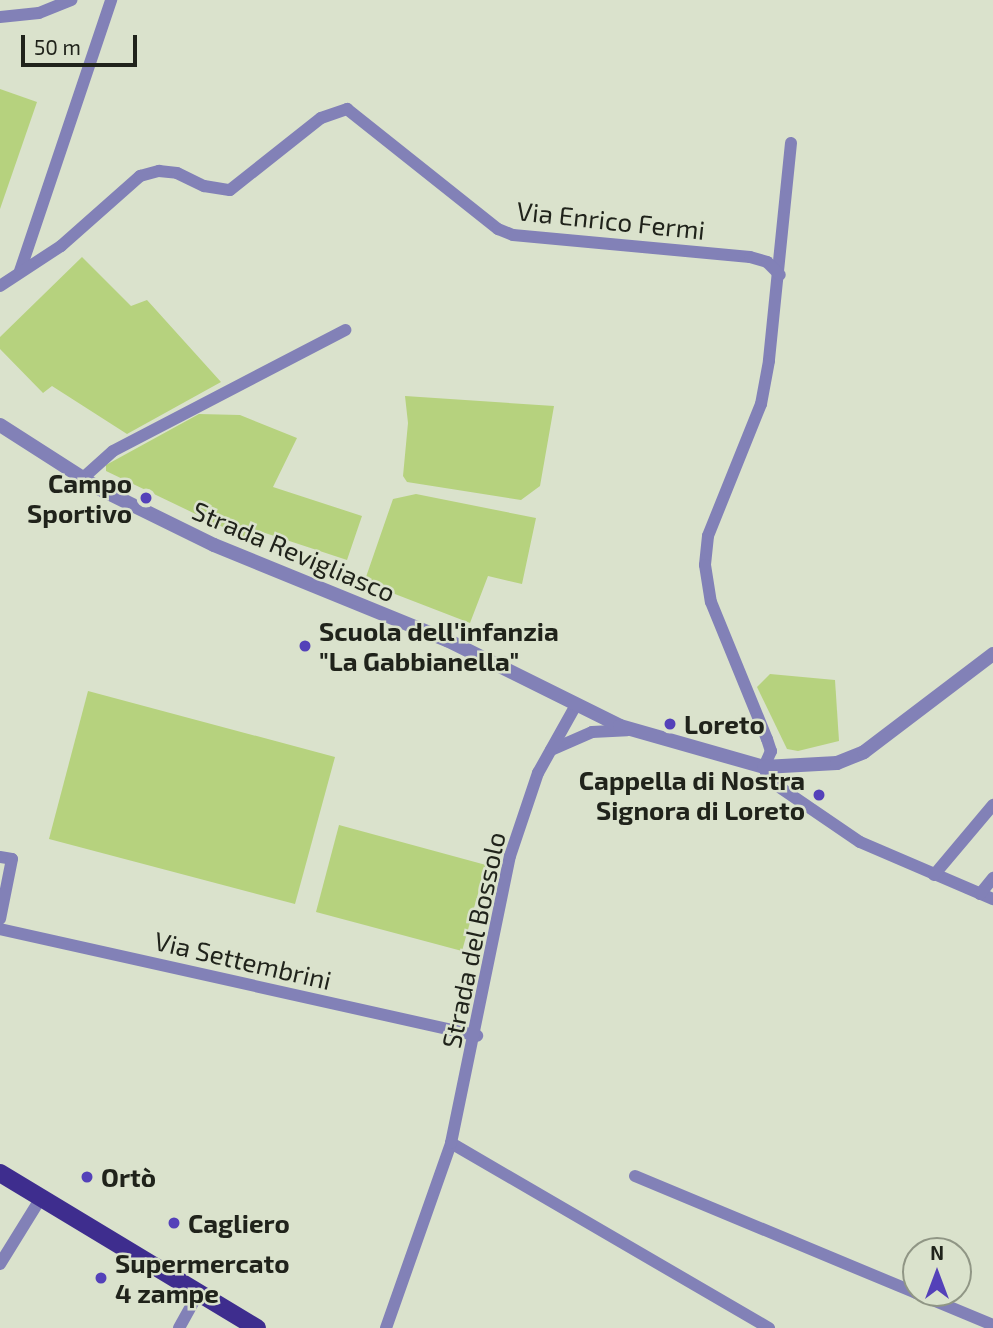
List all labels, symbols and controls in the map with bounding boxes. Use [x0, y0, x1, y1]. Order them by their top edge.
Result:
scale bar [24, 21, 140, 65]
text: 50 m [34, 34, 81, 59]
street label: Via Enrico Fermi [515, 195, 707, 245]
place label: Campo Sportivo [27, 467, 132, 528]
marker: Campo Sportivo [138, 490, 154, 506]
street label: Strada Revigliasco [188, 494, 400, 608]
place label: Scuola dell'infanzia "La Gabbianella" [319, 615, 559, 676]
marker: Scuola dell'infanzia "La Gabbianella" [297, 638, 313, 654]
place label: Loreto [684, 708, 765, 740]
marker: Loreto [662, 716, 678, 732]
place label: Cappella di Nostra Signora di Loreto [579, 764, 805, 826]
marker: Cappella di Nostra Signora di Loreto [811, 787, 827, 803]
street label: Strada del Bossolo [435, 829, 511, 1051]
street label: Via Settembrini [151, 924, 335, 996]
place label: Ortò [101, 1161, 156, 1193]
marker: Ortò [79, 1169, 95, 1185]
place label: Cagliero [188, 1207, 290, 1239]
marker: Cagliero [166, 1215, 182, 1231]
north arrow [902, 1237, 972, 1307]
text: N [930, 1241, 944, 1264]
place label: Supermercato 4 zampe [115, 1247, 290, 1308]
marker: Supermercato 4 zampe [93, 1270, 109, 1286]

